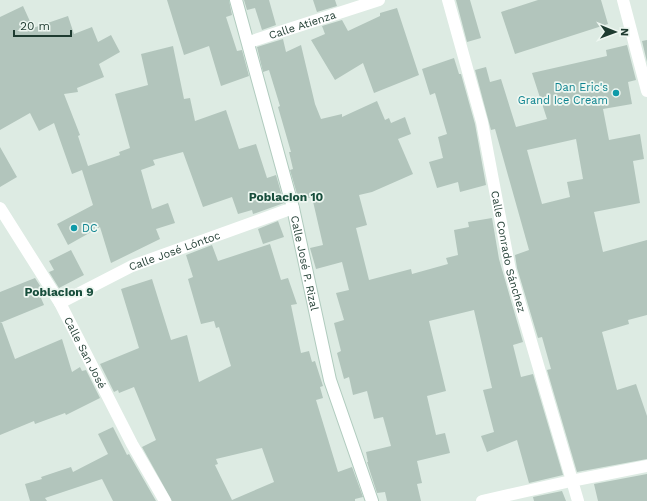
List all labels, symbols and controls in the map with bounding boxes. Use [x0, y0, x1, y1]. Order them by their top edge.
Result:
street label: Calle Atienza [267, 8, 338, 42]
scale bar [14, 12, 71, 38]
north arrow [595, 12, 635, 52]
text: 20 m [20, 19, 50, 33]
text: N [618, 28, 631, 36]
place label: Dan Eric's Grand Ice Cream [518, 81, 608, 107]
marker: Dan Eric's Grand Ice Cream [611, 88, 621, 98]
district label: Poblacion 10 [249, 190, 324, 204]
street label: Calle Conrado Sánchez [488, 190, 528, 314]
street label: Calle José P. Rizal [288, 214, 321, 313]
place label: DC [82, 222, 98, 235]
marker: DC [69, 223, 79, 233]
street label: Calle José Lóntoc [127, 229, 222, 274]
district label: Poblacion 9 [24, 285, 94, 299]
street label: Calle San José [61, 315, 109, 391]

